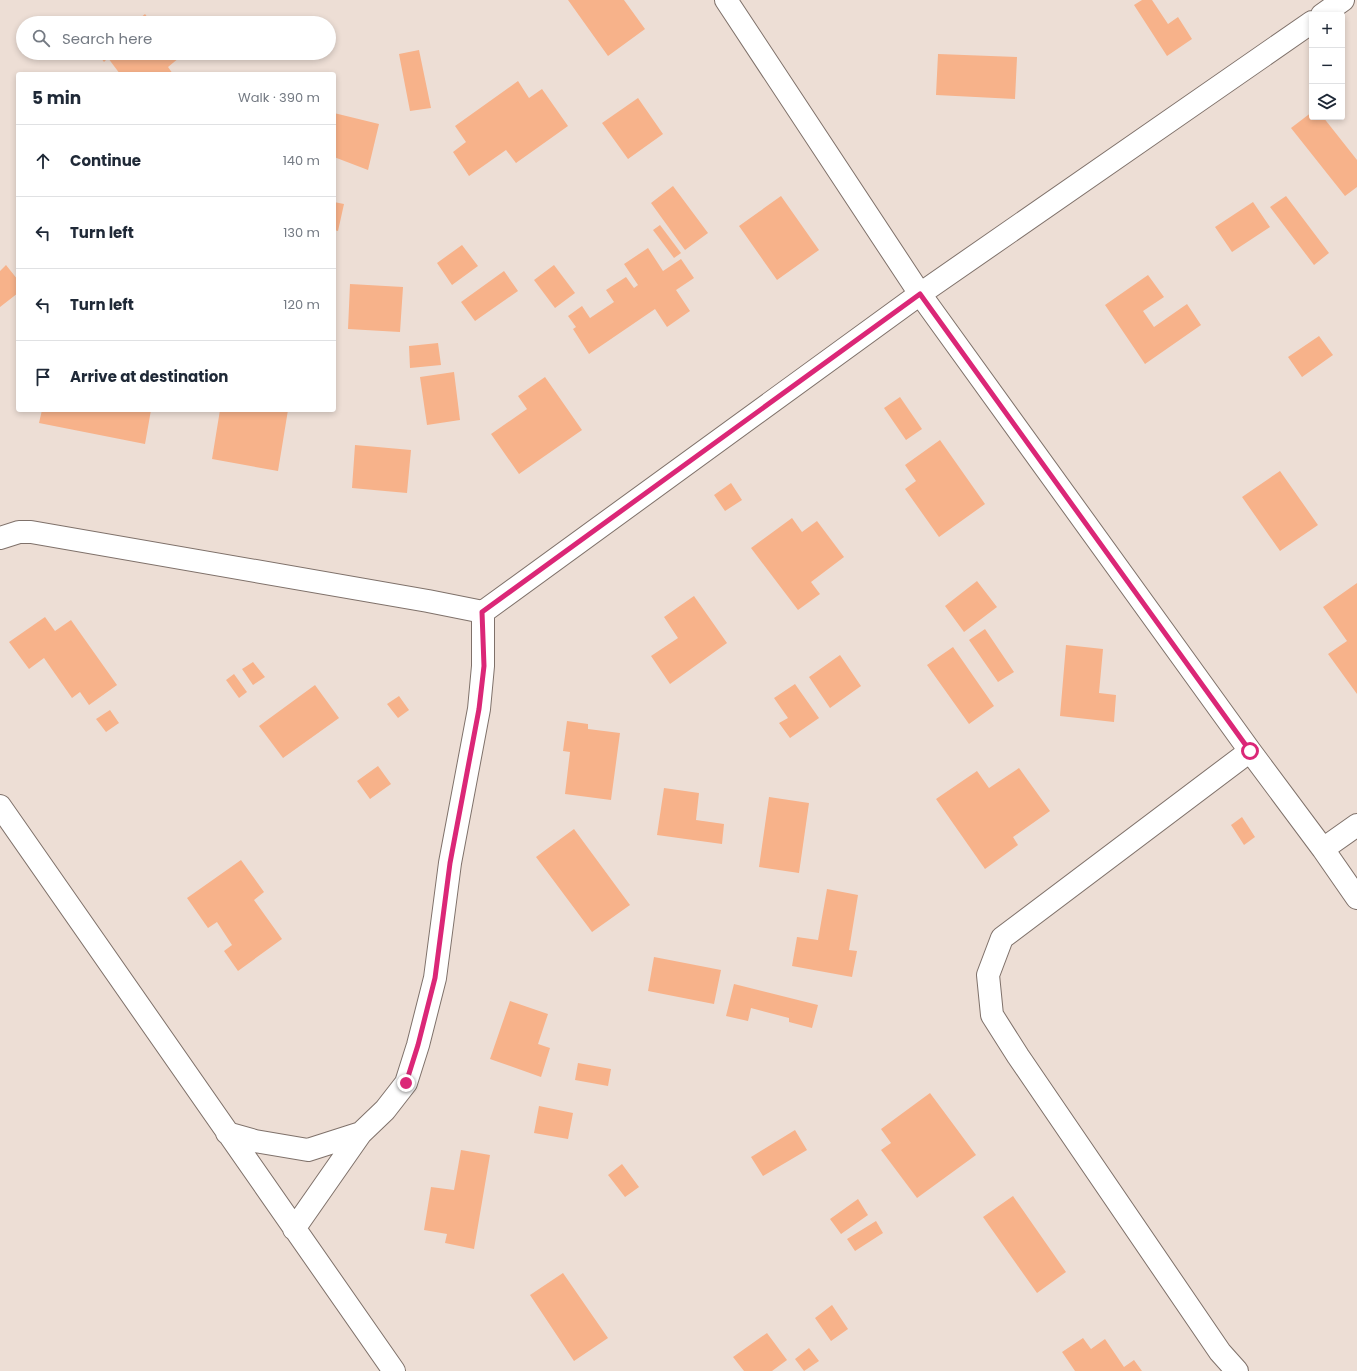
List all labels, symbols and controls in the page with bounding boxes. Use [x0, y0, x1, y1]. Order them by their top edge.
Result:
map controls [1309, 12, 1345, 120]
button: + [1309, 12, 1345, 48]
search box [16, 16, 336, 60]
icon: search [30, 27, 52, 49]
text: Search here [62, 28, 152, 49]
button: − [1309, 48, 1345, 84]
button: layers [1309, 84, 1345, 120]
text: 5 min [32, 86, 81, 110]
text: Walk · 390 m [238, 88, 320, 107]
icon: ahead [32, 150, 54, 172]
text: Continue [70, 150, 141, 171]
text: 140 m [283, 151, 320, 170]
icon: left [32, 222, 54, 244]
text: Turn left [70, 222, 134, 243]
text: 130 m [283, 223, 320, 242]
icon: left [32, 294, 54, 316]
text: Turn left [70, 294, 134, 315]
text: 120 m [283, 295, 320, 314]
icon: arrive [32, 366, 54, 388]
text: Arrive at destination [70, 366, 228, 387]
route start [1241, 742, 1259, 760]
route end [397, 1074, 415, 1092]

